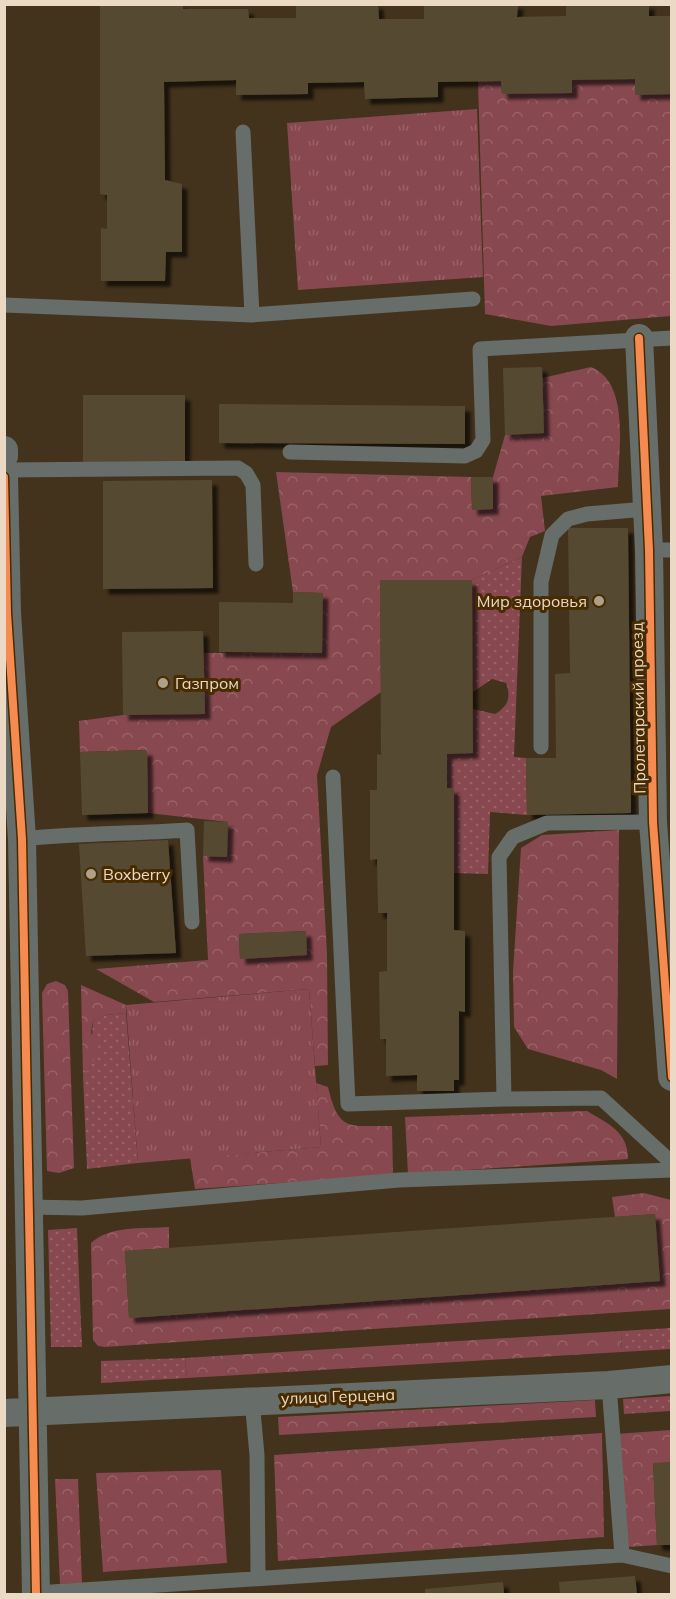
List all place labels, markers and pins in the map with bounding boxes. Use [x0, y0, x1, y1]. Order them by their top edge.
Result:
place label: Мир здоровья [477, 591, 587, 611]
marker: Мир здоровья [592, 594, 606, 608]
place label: Газпром [175, 673, 239, 693]
marker: Газпром [156, 676, 170, 690]
place label: Boxberry [103, 864, 171, 884]
marker: Boxberry [84, 867, 98, 881]

